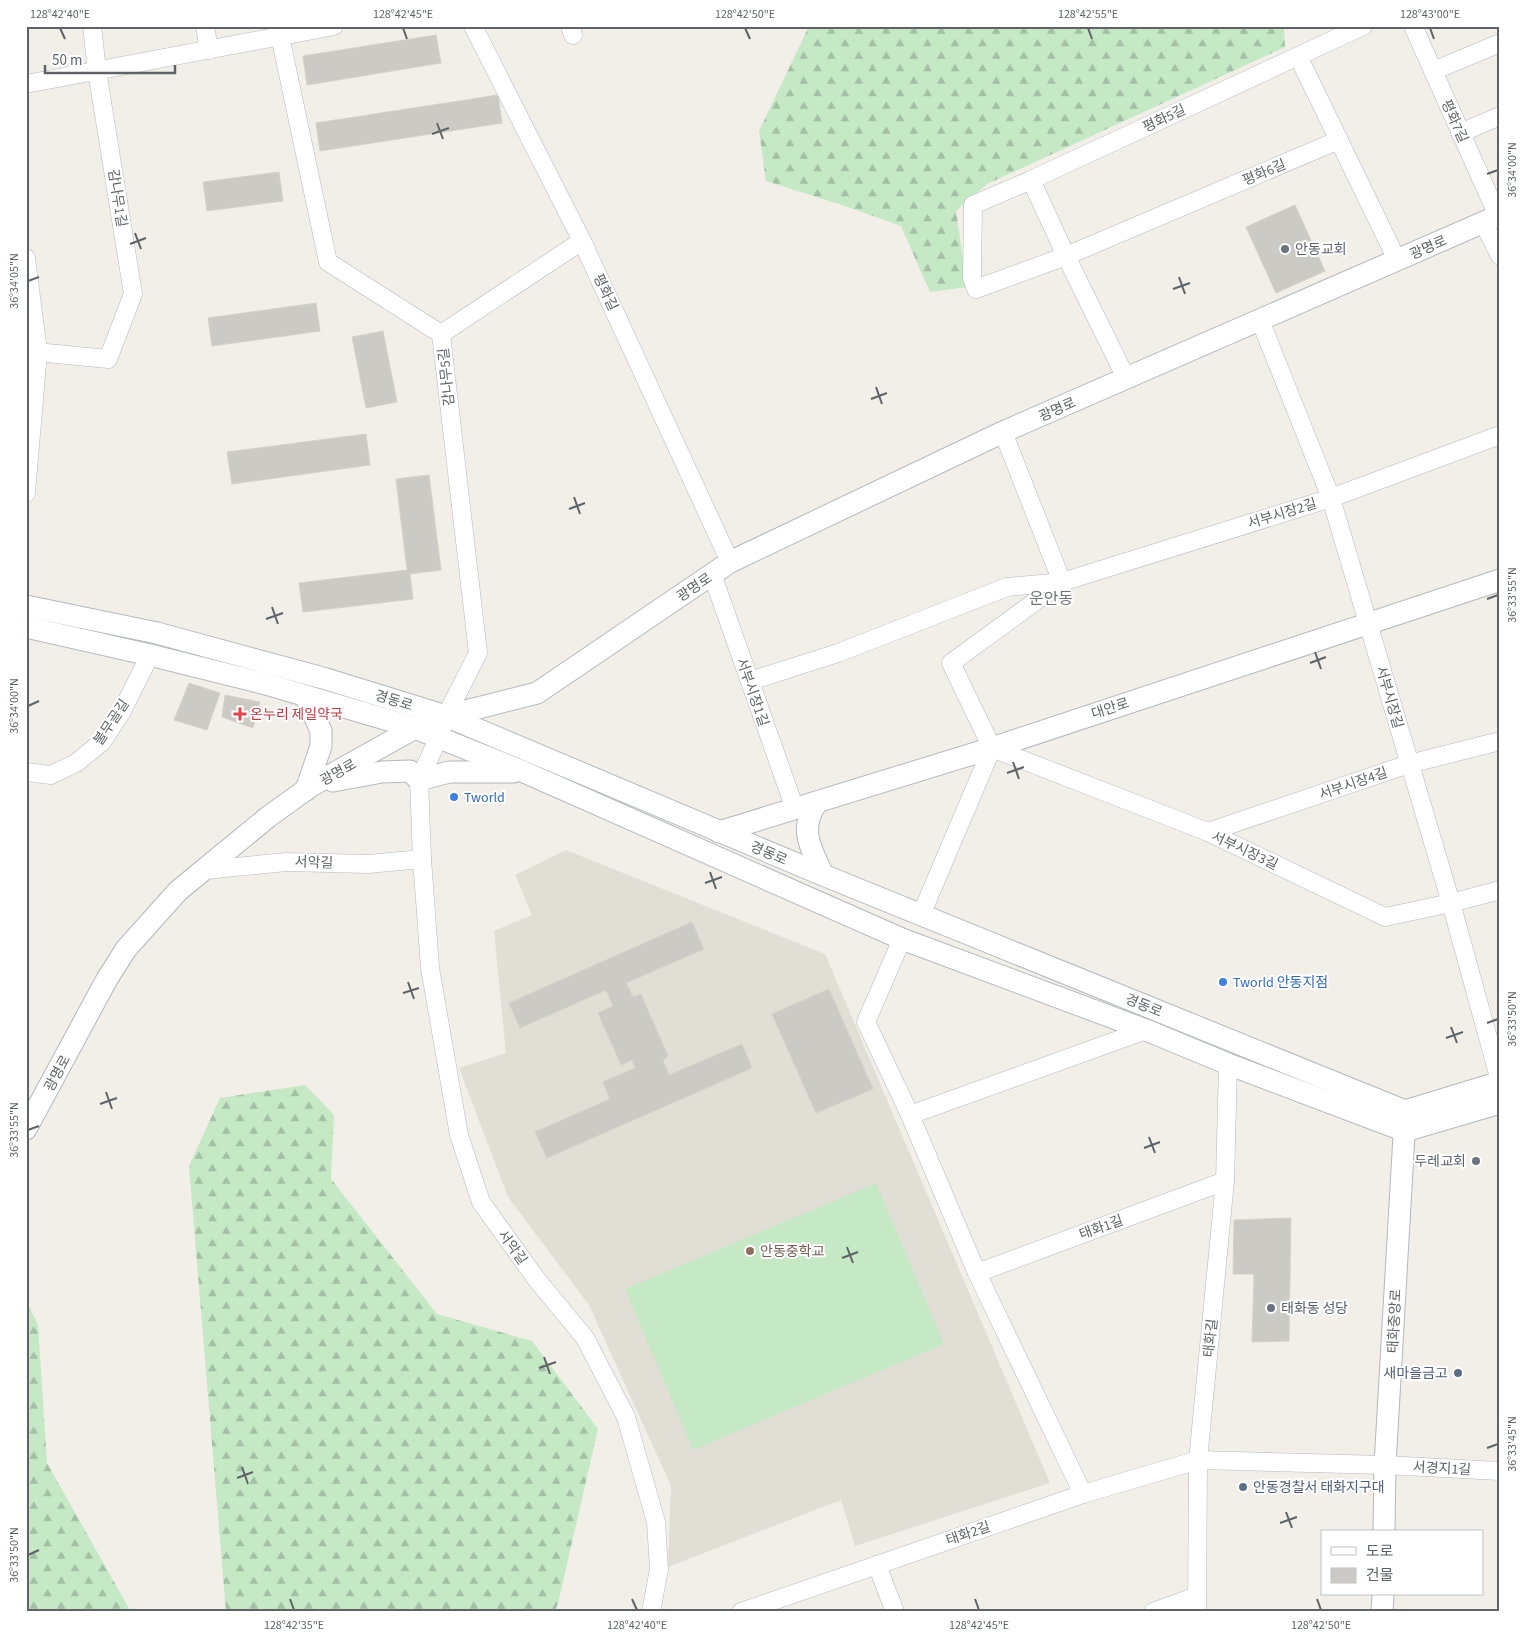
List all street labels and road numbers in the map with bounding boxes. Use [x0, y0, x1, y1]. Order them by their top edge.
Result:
street label: 평화7길 [1436, 97, 1472, 146]
street label: 평화5길 [1140, 100, 1189, 138]
street label: 평화6길 [1239, 155, 1289, 191]
street label: 감나무1길 [103, 168, 131, 229]
street label: 광명로 [1407, 231, 1450, 265]
street label: 평화길 [588, 271, 622, 314]
street label: 감나무5길 [434, 347, 460, 407]
street label: 광명로 [1036, 393, 1079, 427]
street label: 서부시장2길 [1245, 494, 1319, 534]
street label: 광명로 [673, 569, 716, 607]
street label: 서부시장1길 [731, 655, 773, 729]
street label: 서부시장길 [1371, 664, 1408, 731]
street label: 경동로 [372, 686, 415, 716]
street label: 대안로 [1089, 693, 1132, 724]
street label: 불무골길 [89, 696, 135, 750]
street label: 광명로 [317, 755, 360, 791]
street label: 서부시장4길 [1316, 763, 1390, 805]
street label: 서부시장3길 [1208, 827, 1281, 875]
street label: 경동로 [747, 837, 790, 871]
street label: 서악길 [294, 852, 334, 874]
street label: 경동로 [1122, 989, 1165, 1022]
street label: 광명로 [40, 1052, 76, 1095]
street label: 태화1길 [1076, 1211, 1126, 1245]
street label: 서악길 [493, 1226, 532, 1269]
street label: 태화중앙로 [1383, 1288, 1407, 1354]
street label: 태화길 [1199, 1318, 1223, 1358]
street label: 서경지1길 [1412, 1457, 1472, 1481]
street label: 태화2길 [944, 1517, 993, 1551]

